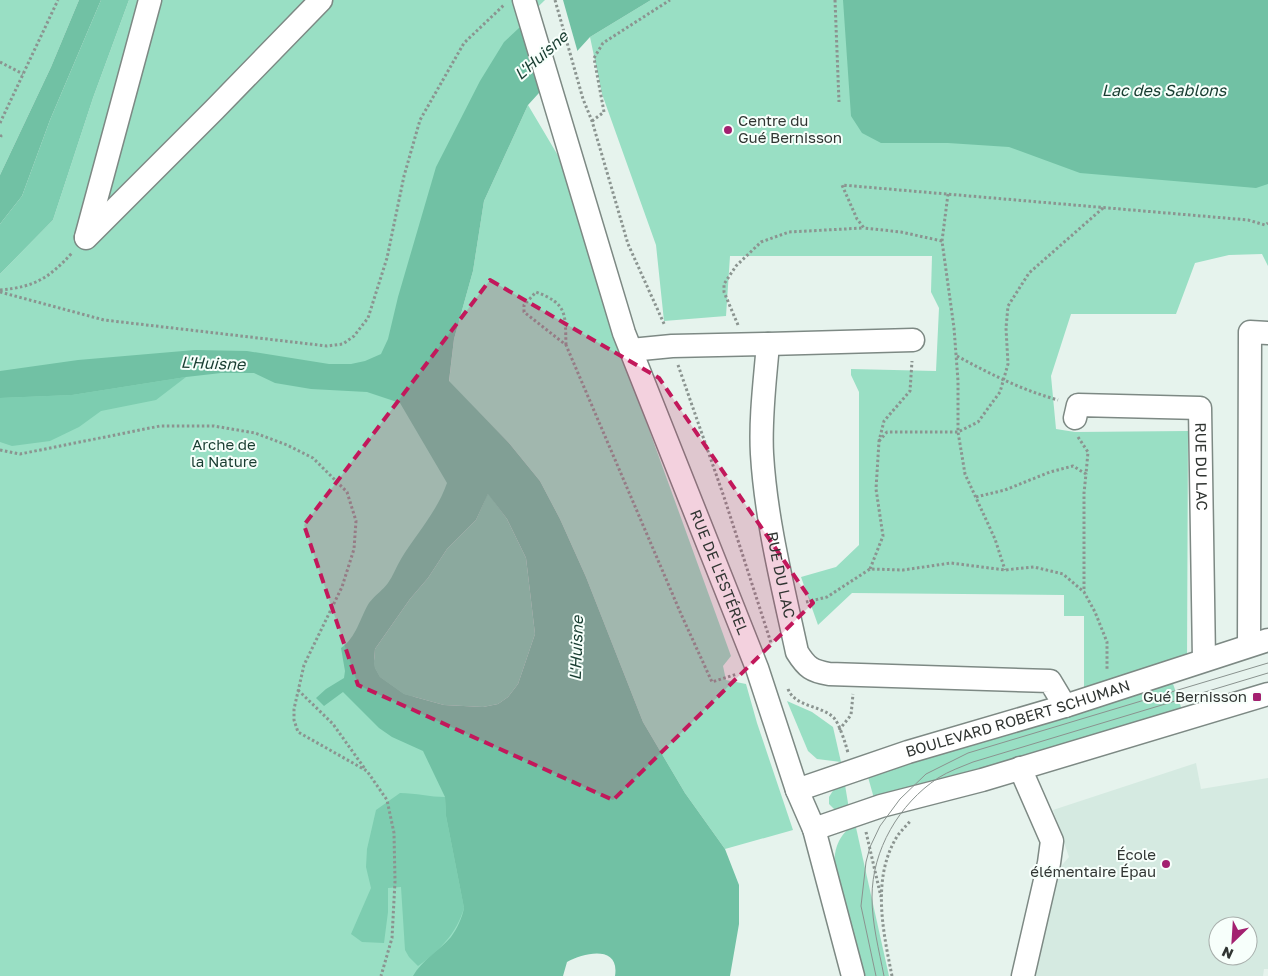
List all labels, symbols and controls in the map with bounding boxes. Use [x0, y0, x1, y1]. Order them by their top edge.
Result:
water label: L'Huisne [510, 25, 573, 84]
water label: Lac des Sablons [1102, 80, 1228, 100]
place label: Centre du Gué Bernisson [738, 111, 842, 146]
marker: Centre du Gué Bernisson [722, 124, 734, 136]
water label: L'Huisne [180, 352, 247, 374]
street label: RUE DU LAC [1192, 422, 1212, 511]
park label: Arche de la Nature [191, 435, 257, 470]
street label: RUE DE L'ESTÉREL [687, 507, 753, 637]
street label: RUE DU LAC [764, 530, 799, 620]
water label: L'Huisne [565, 614, 587, 681]
street label: BOULEVARD ROBERT SCHUMAN [903, 676, 1132, 760]
place label: Gué Bernisson [1143, 687, 1247, 705]
marker: Gué Bernisson [1251, 691, 1263, 703]
place label: École élémentaire Épau [1030, 845, 1156, 880]
marker: École élémentaire Épau [1160, 858, 1172, 870]
north arrow [1208, 916, 1258, 966]
text: N [1219, 943, 1236, 963]

